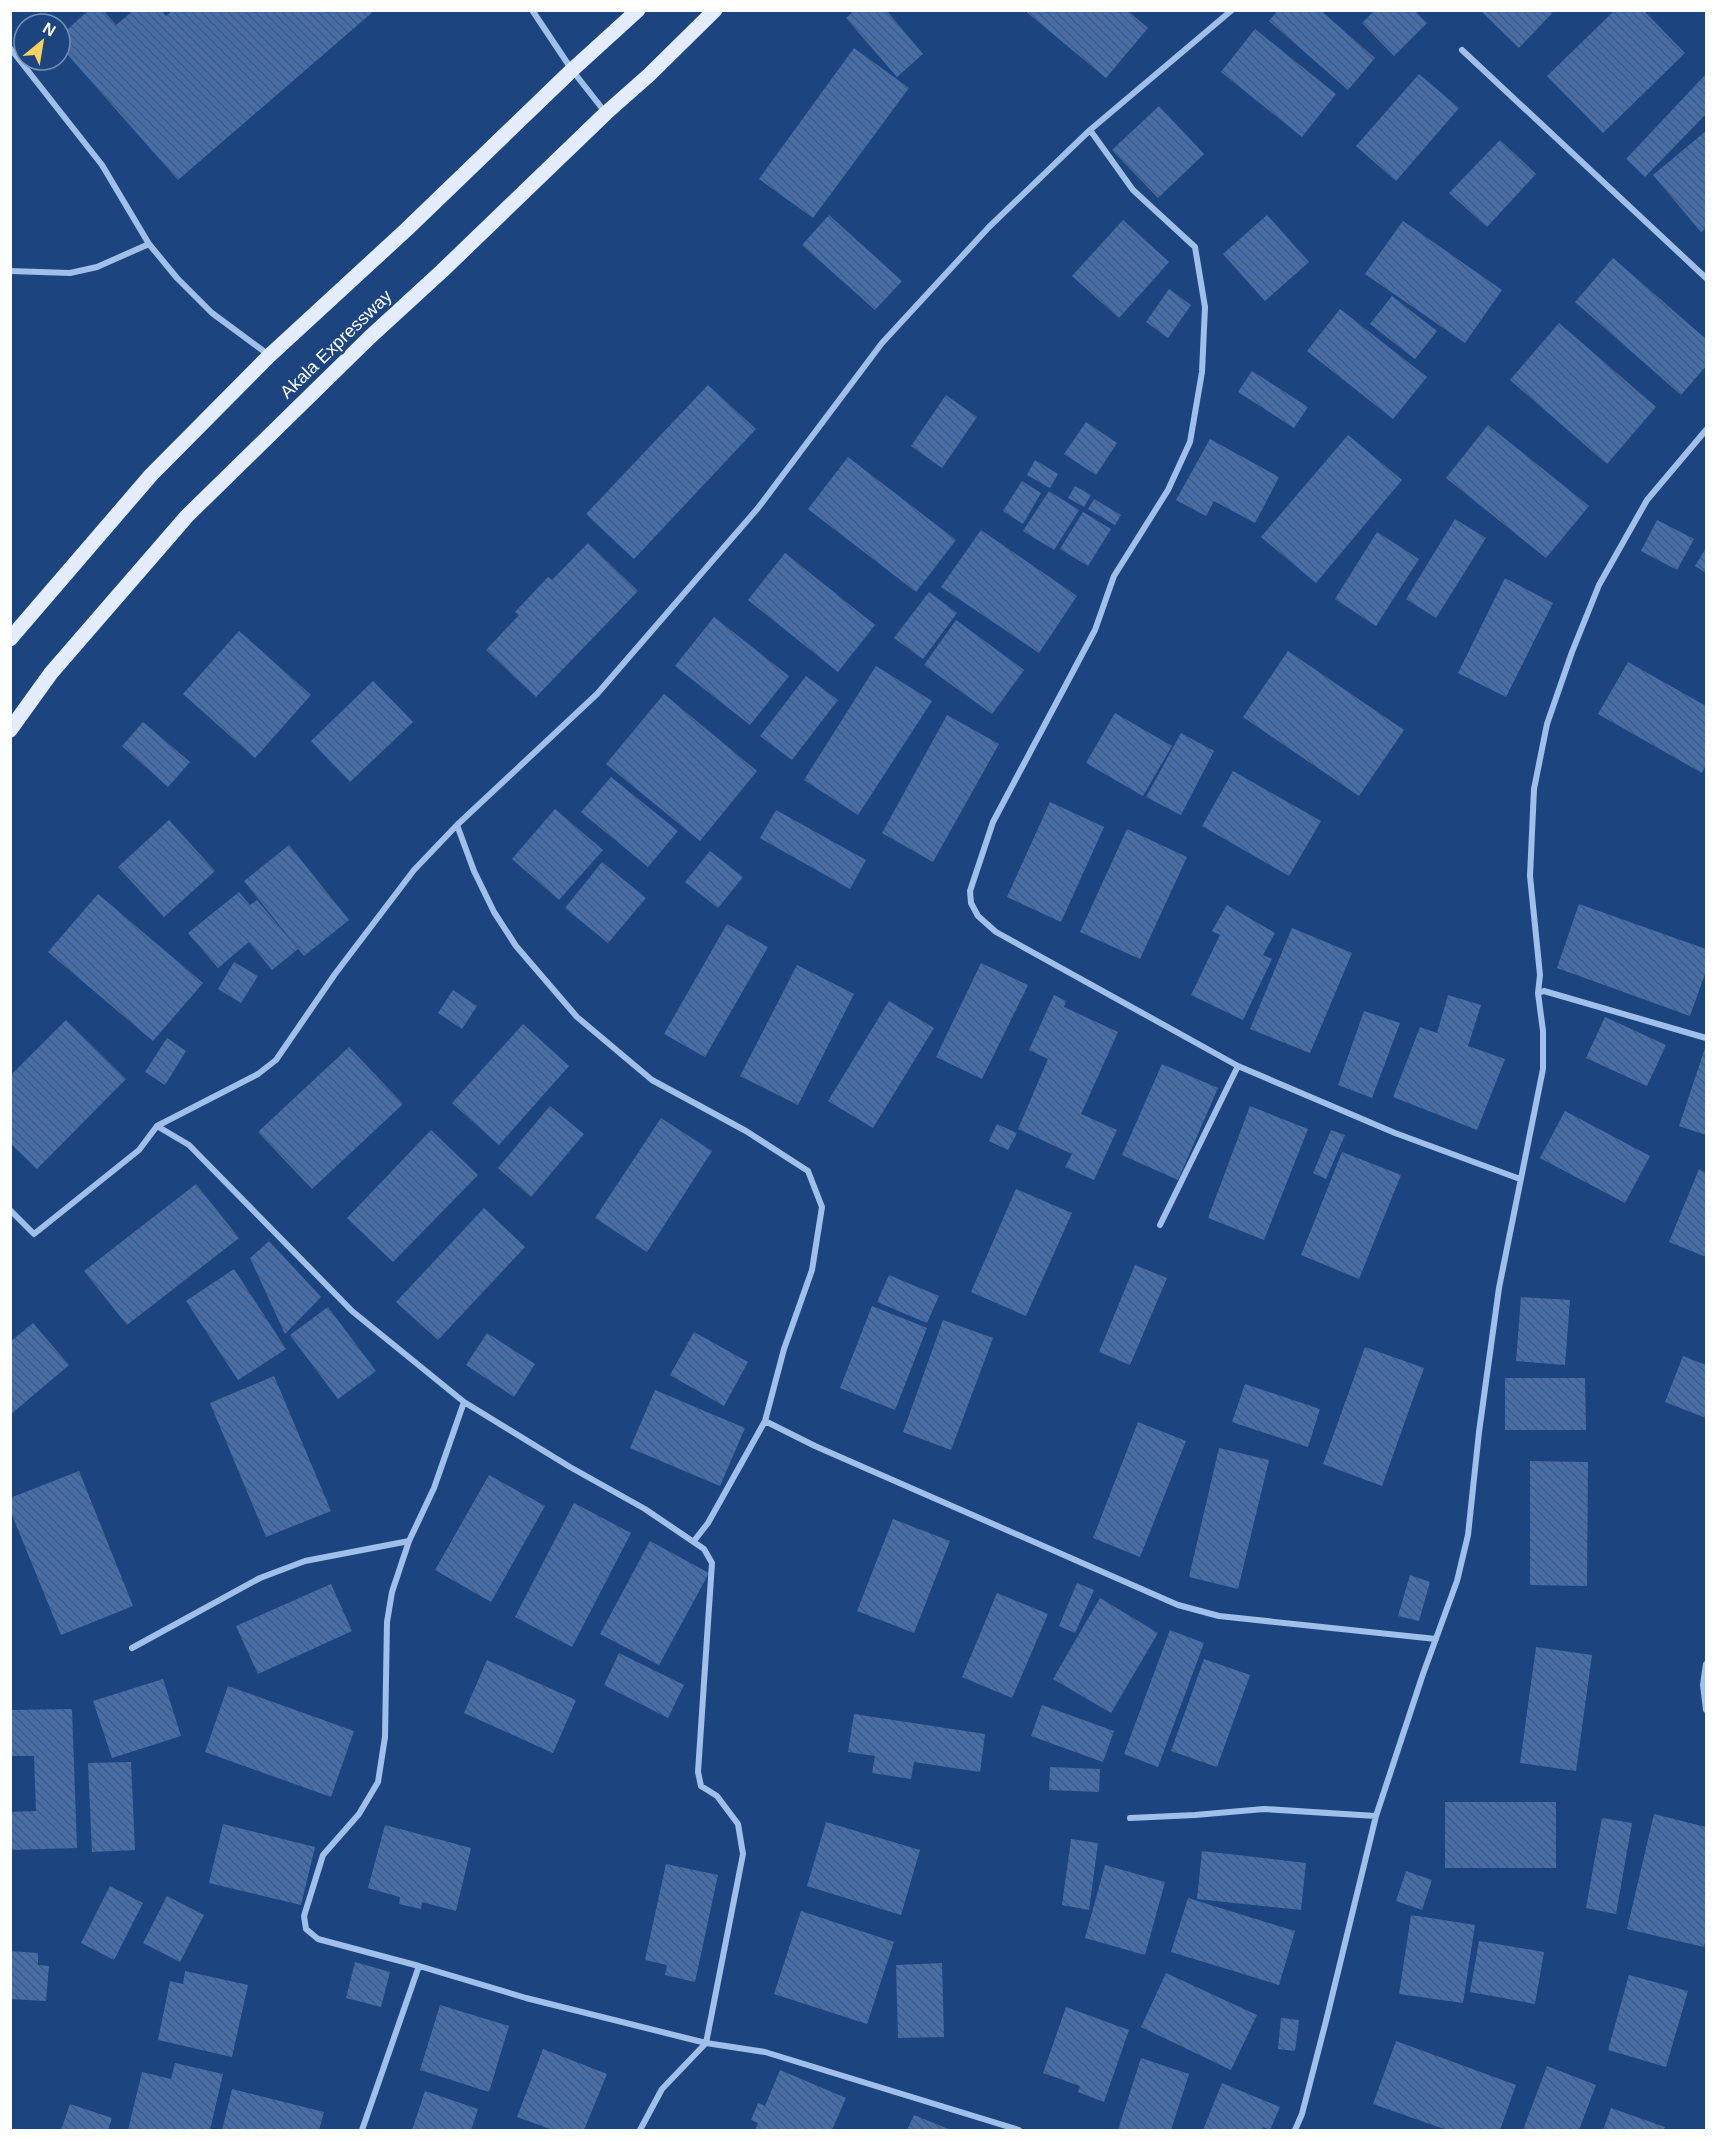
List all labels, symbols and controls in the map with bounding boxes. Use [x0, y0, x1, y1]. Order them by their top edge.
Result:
north arrow [12, 12, 72, 72]
text: N [40, 19, 59, 40]
street label: Akala Expressway [276, 286, 396, 402]

